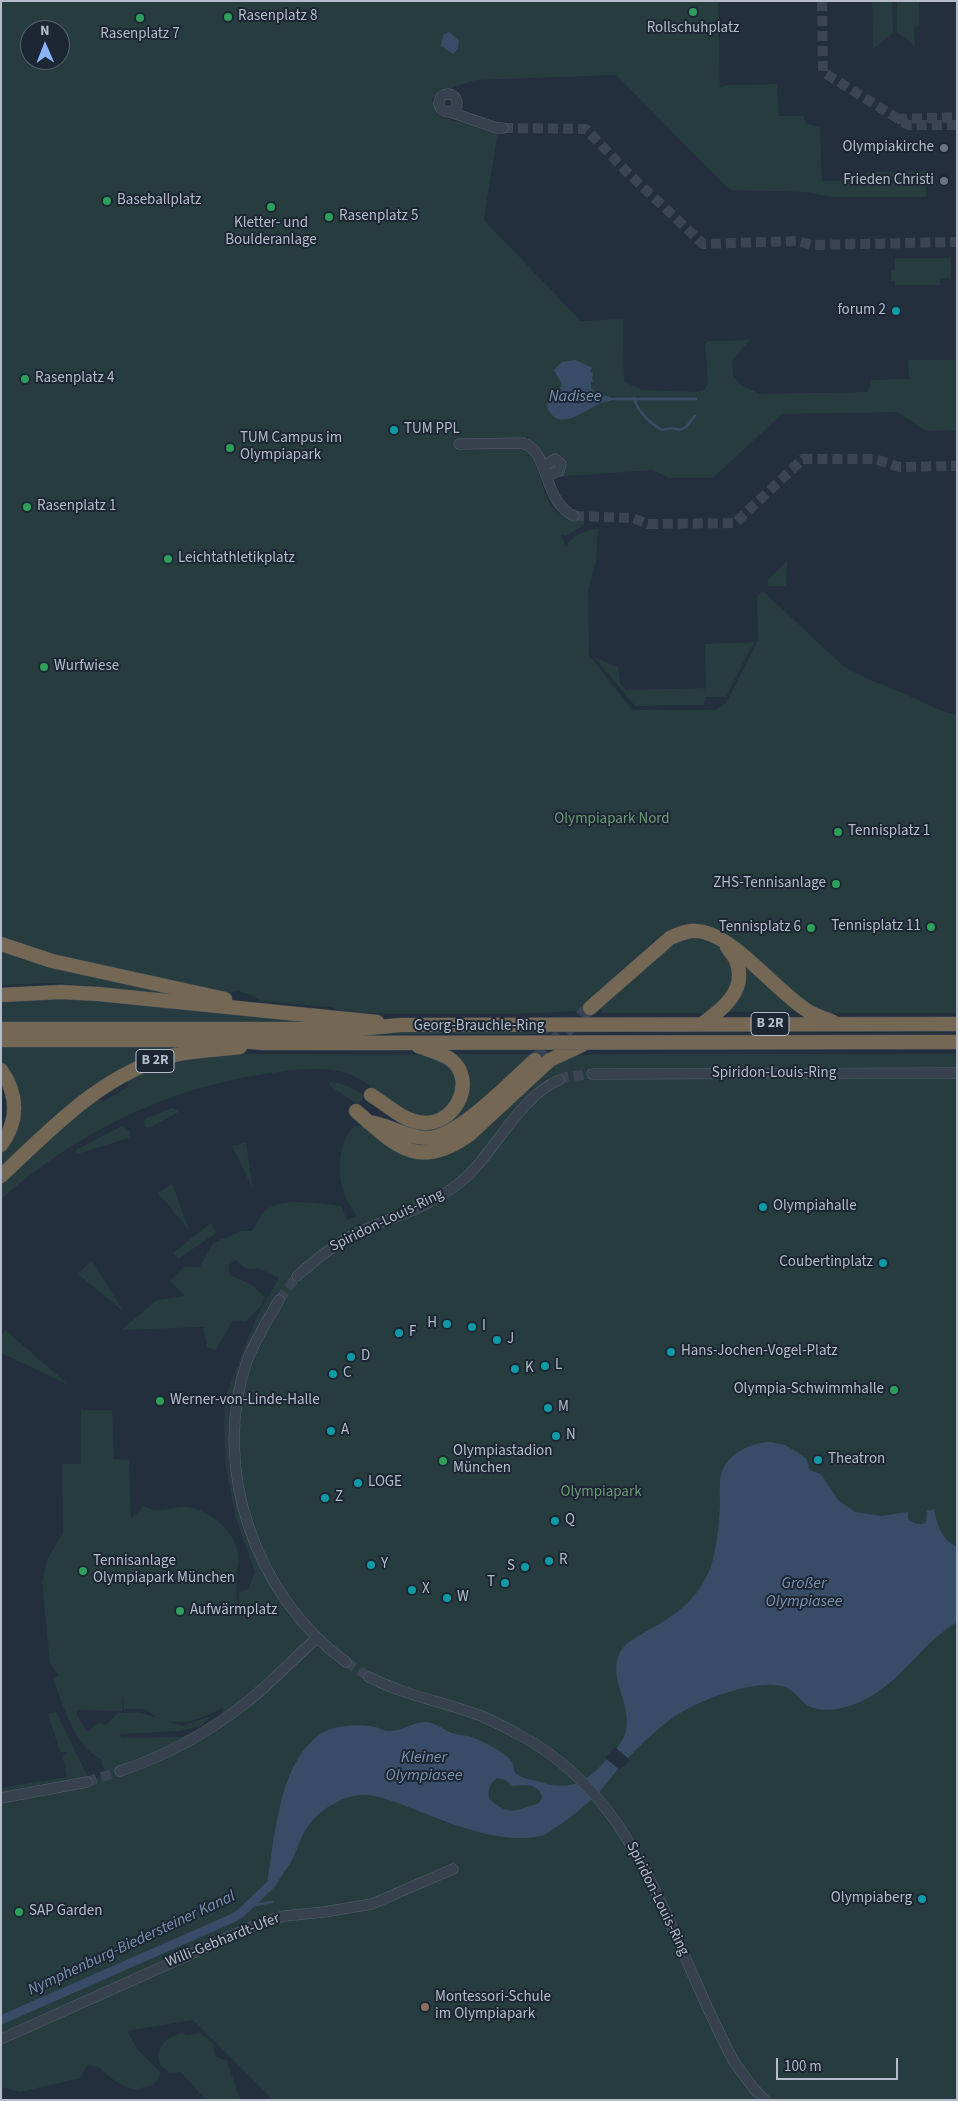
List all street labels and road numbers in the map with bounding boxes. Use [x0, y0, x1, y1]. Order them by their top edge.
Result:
road number: B 2R [751, 1012, 789, 1036]
street label: Georg-Brauchle-Ring [414, 1018, 544, 1036]
road number: B 2R [136, 1050, 174, 1072]
street label: Spiridon-Louis-Ring [712, 1065, 836, 1083]
street label: Spiridon-Louis-Ring [327, 1186, 447, 1256]
street label: Spiridon-Louis-Ring [622, 1839, 692, 1959]
street label: Willi-Gebhardt-Ufer [163, 1910, 283, 1972]

